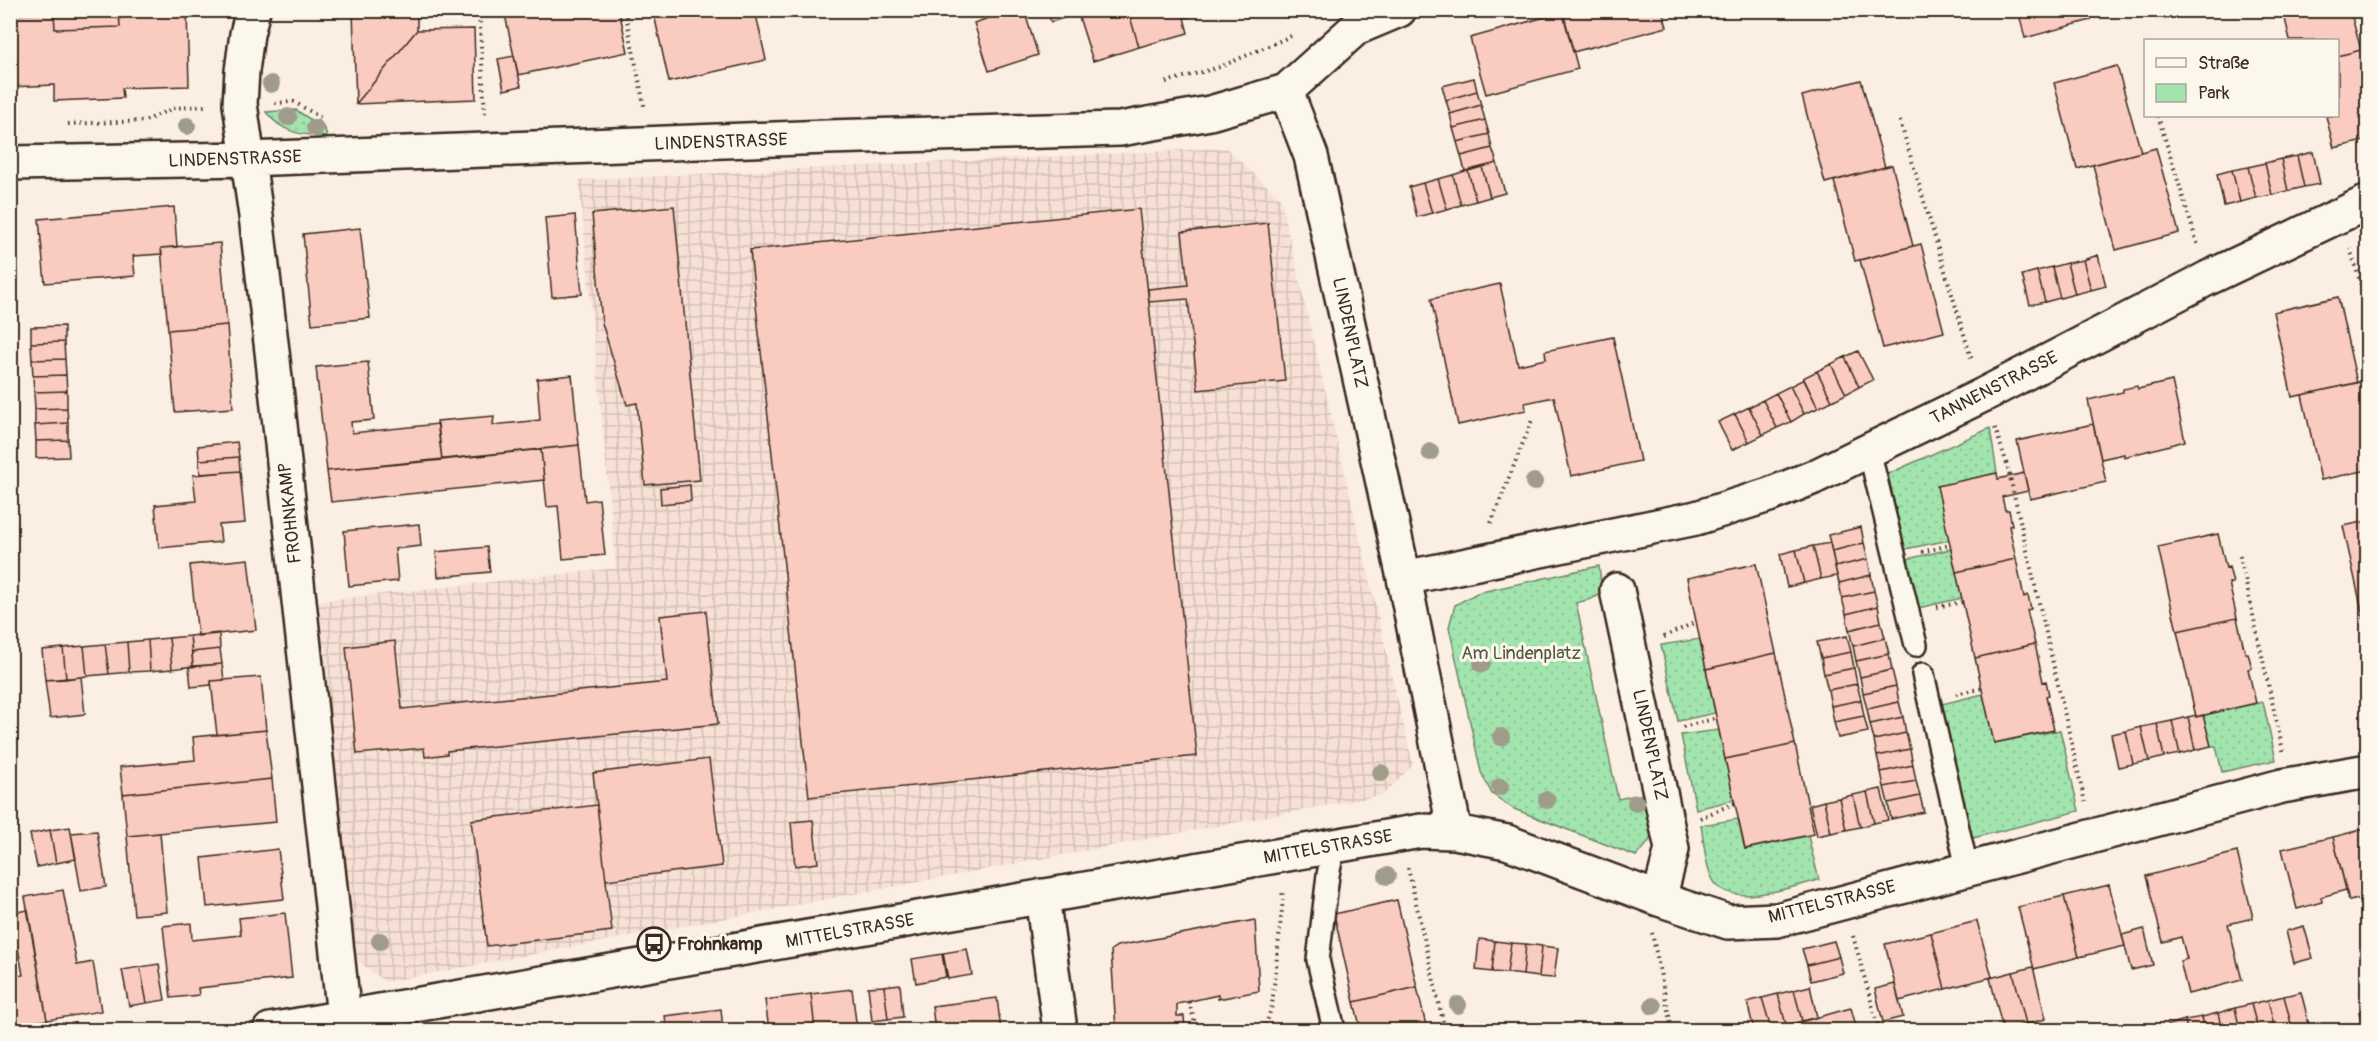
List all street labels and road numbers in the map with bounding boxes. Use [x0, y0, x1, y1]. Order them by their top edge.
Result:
street label: LINDENSTRASSE [654, 128, 788, 156]
street label: LINDENSTRASSE [168, 145, 302, 173]
street label: LINDENPLATZ [1327, 275, 1373, 391]
street label: TANNENSTRASSE [1926, 346, 2062, 430]
street label: FROHNKAMP [273, 461, 307, 565]
street label: LINDENPLATZ [1627, 687, 1673, 803]
street label: MITTELSTRASSE [1262, 824, 1394, 870]
street label: MITTELSTRASSE [1766, 875, 1898, 929]
street label: MITTELSTRASSE [784, 908, 916, 954]

